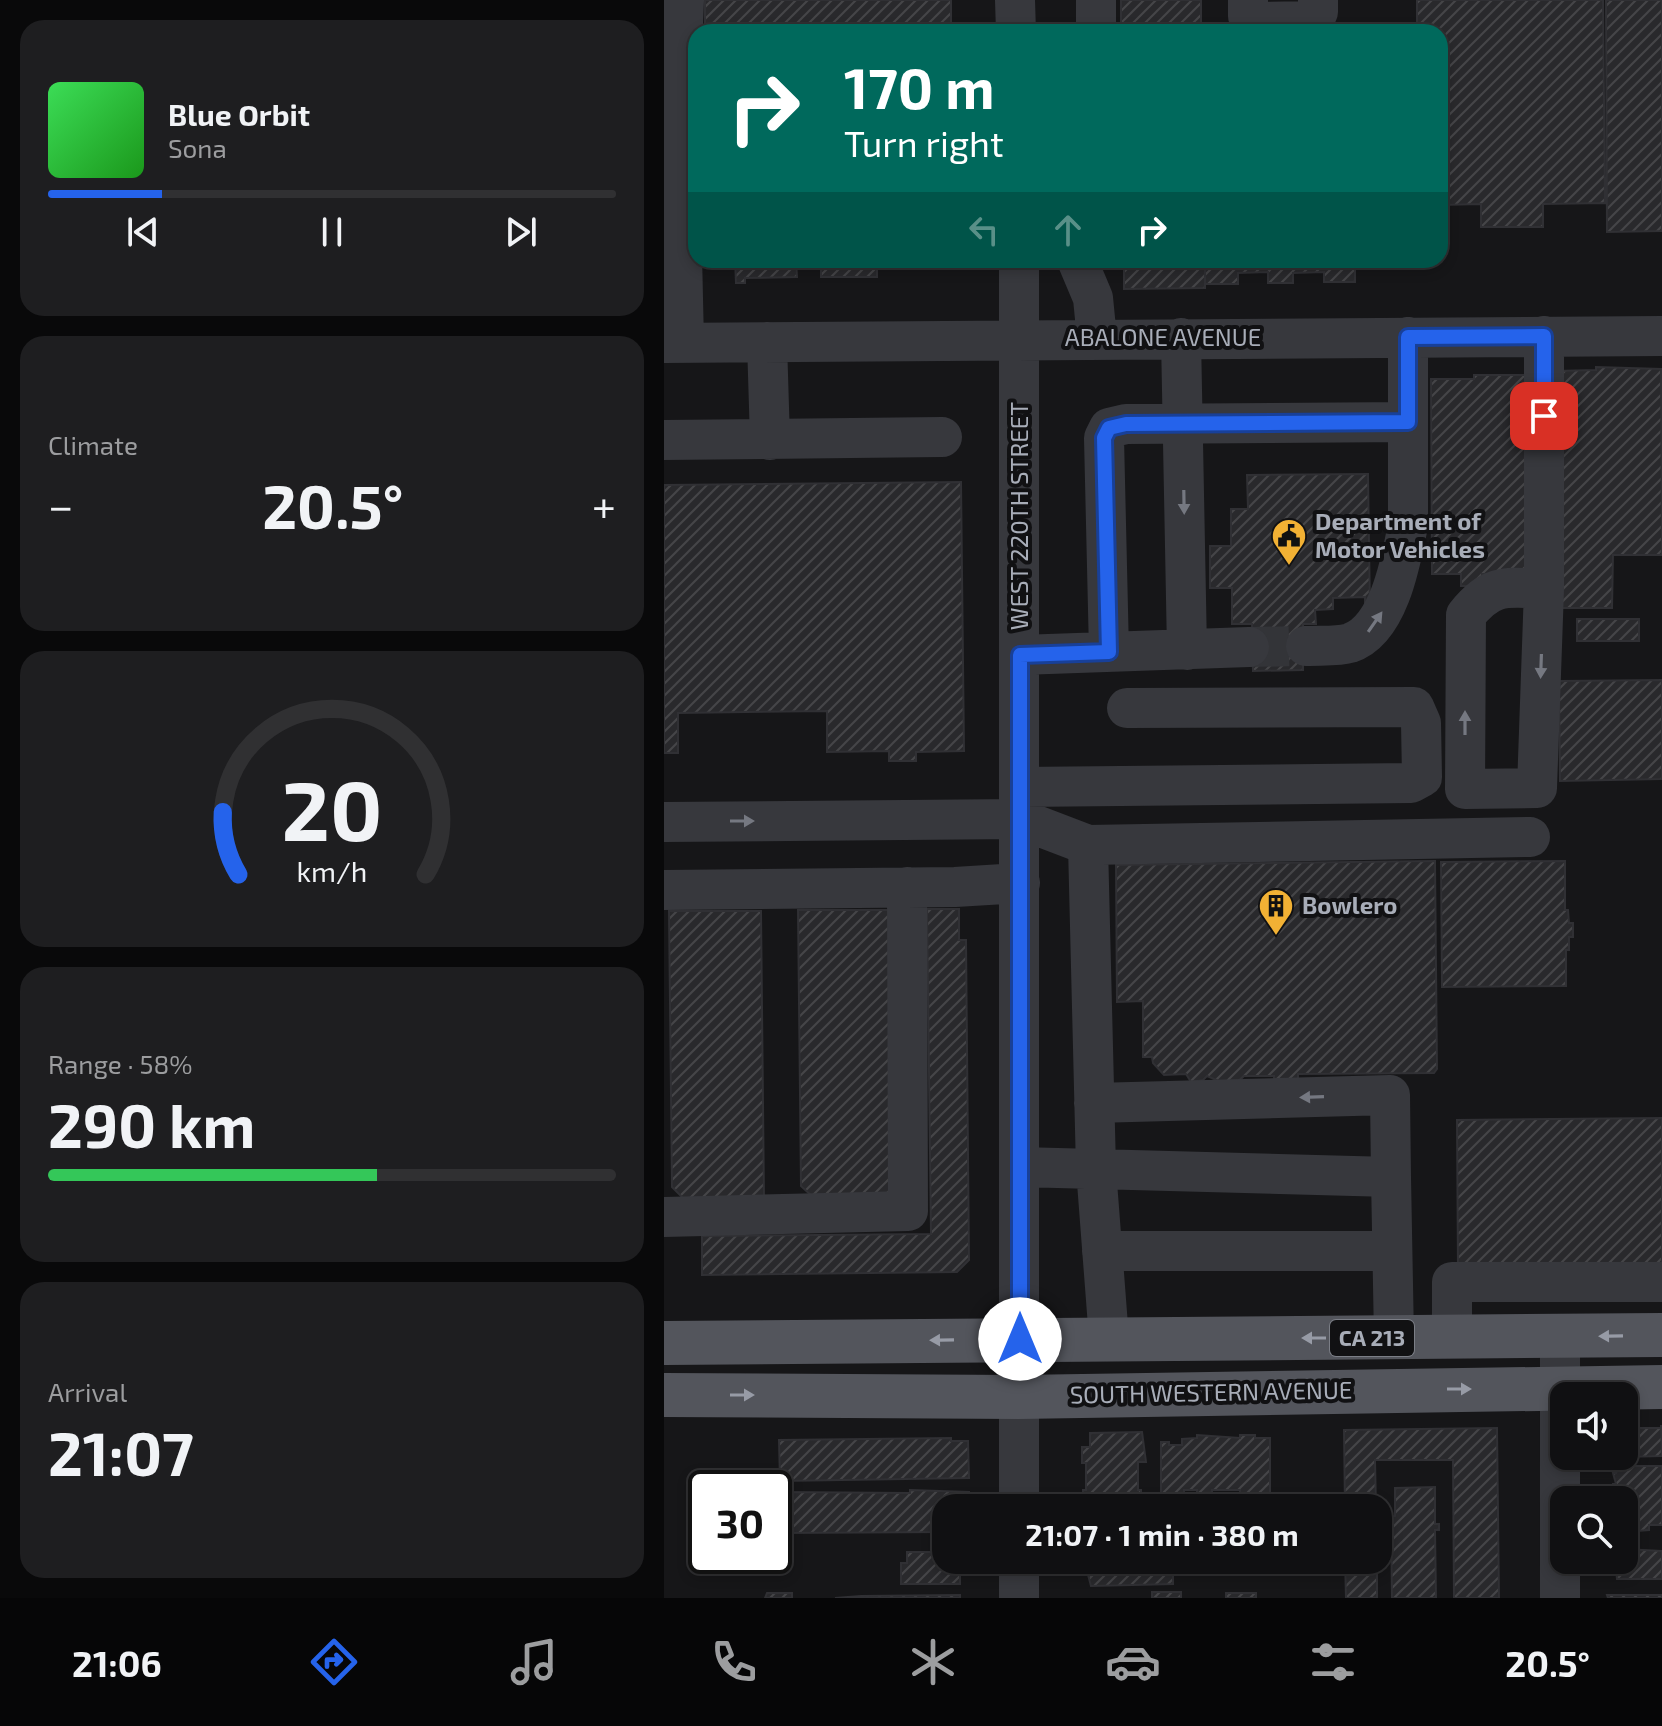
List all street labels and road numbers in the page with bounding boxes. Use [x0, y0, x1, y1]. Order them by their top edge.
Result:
street label: ABALONE AVENUE [1065, 322, 1261, 351]
street label: WEST 220TH STREET [1004, 402, 1033, 630]
road number: CA 213 [1330, 1320, 1414, 1356]
street label: SOUTH WESTERN AVENUE [1069, 1375, 1352, 1408]

